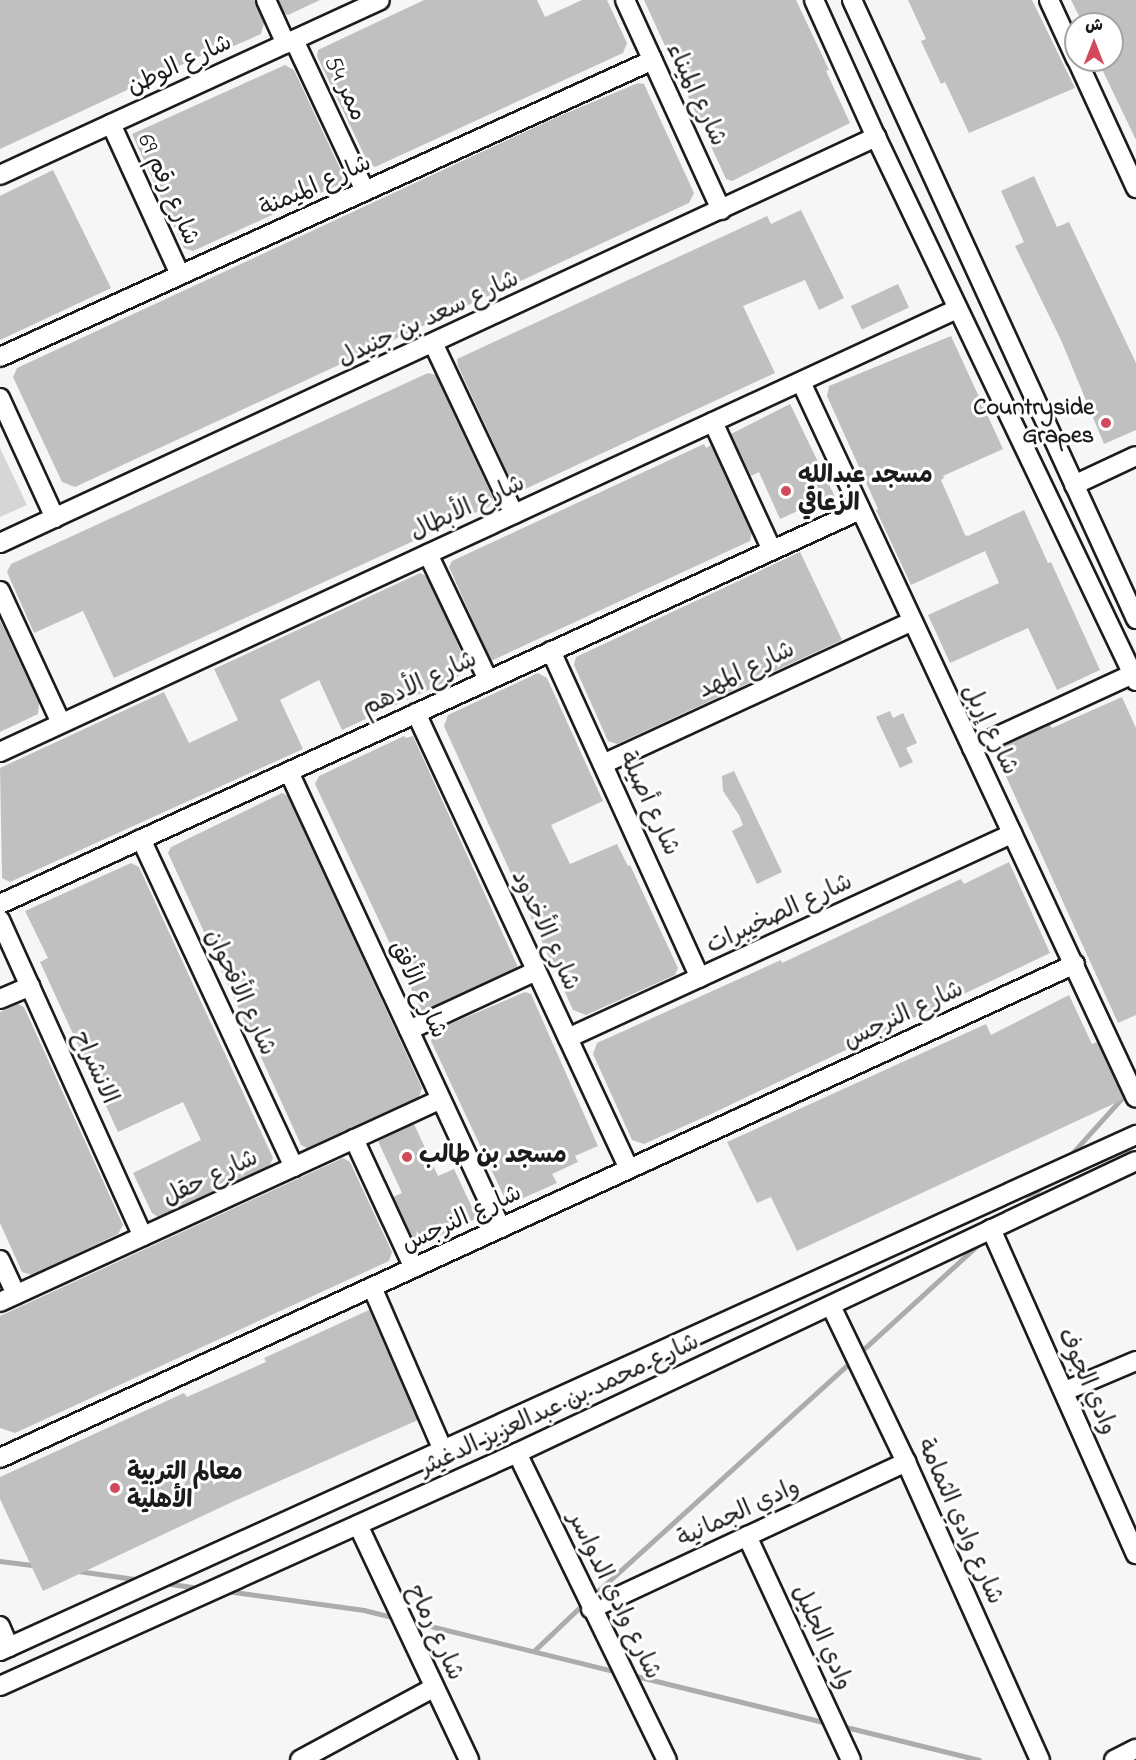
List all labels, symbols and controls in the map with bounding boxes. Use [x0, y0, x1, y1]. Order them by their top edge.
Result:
north arrow [1064, 12, 1124, 72]
text: ش [1085, 14, 1103, 38]
street label: شارع الوطن [123, 29, 237, 103]
street label: شارع الميناء [659, 39, 731, 151]
street label: ممر 54 [316, 52, 372, 126]
street label: شارع رقم 69 [130, 130, 204, 250]
street label: شارع الميمنة [256, 150, 376, 224]
street label: شارع سعد بن جنيدل [334, 265, 524, 375]
place label: Countryside Grapes [973, 395, 1094, 451]
marker: Countryside Grapes [1099, 416, 1113, 430]
place label: مسجد عبدالله الزعاقي [798, 463, 933, 519]
street label: شارع الأبطال [406, 470, 530, 548]
marker: مسجد عبدالله الزعاقي [779, 484, 793, 498]
street label: شارع المهد [694, 636, 800, 706]
street label: شارع الأدهم [358, 646, 482, 724]
street label: شارع إربل [955, 680, 1023, 780]
street label: شارع أصيلة [611, 747, 685, 861]
street label: شارع الأخدود [504, 866, 584, 996]
street label: شارع الصخيبرات [702, 869, 858, 961]
street label: شارع الأقحوان [197, 925, 281, 1061]
street label: شارع الأفق [382, 936, 452, 1044]
street label: شارع النرجس [839, 976, 969, 1056]
street label: الانشراح [65, 1027, 123, 1109]
place label: مسجد بن طالب [419, 1143, 567, 1171]
street label: شارع حقل [159, 1144, 263, 1214]
marker: مسجد بن طالب [400, 1150, 414, 1164]
street label: شارع النرجس [397, 1180, 527, 1260]
street label: وادي الجوف [1050, 1324, 1122, 1440]
street label: شارع محمد بن عبدالعزيز الدغيثر [416, 1329, 704, 1483]
street label: شارع وادي الثمامة [910, 1435, 1008, 1609]
place label: معالم التربية الأهلية [127, 1460, 243, 1516]
street label: وادي الجمانية [673, 1473, 805, 1555]
marker: معالم التربية الأهلية [108, 1481, 122, 1495]
street label: شارع وادي الدواسر [560, 1507, 666, 1685]
street label: شارع رماح [399, 1580, 469, 1686]
street label: وادي الجليل [784, 1581, 858, 1695]

